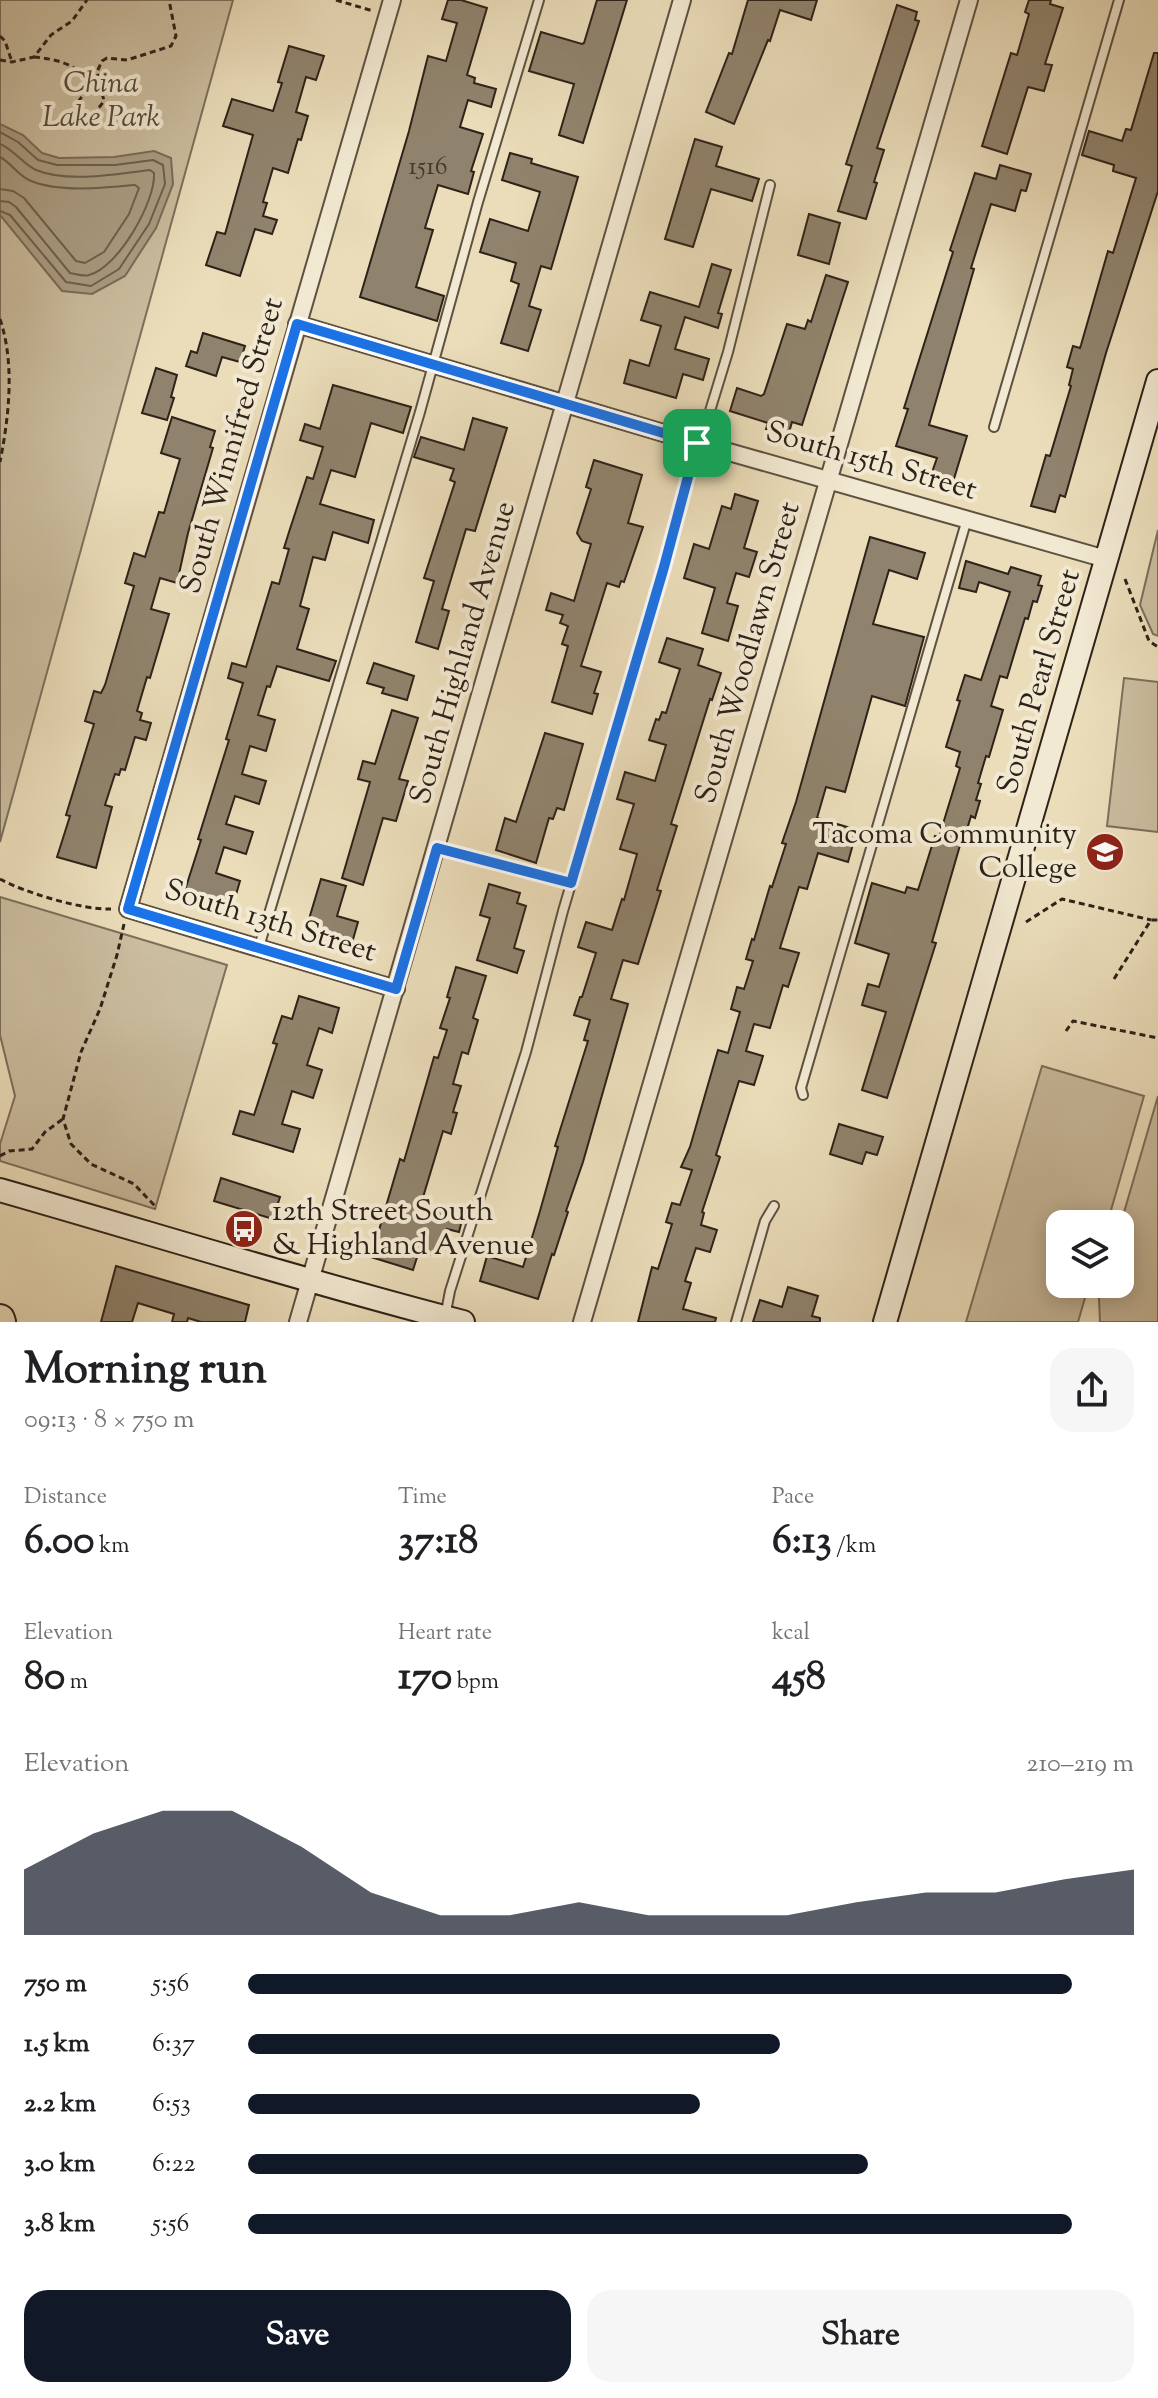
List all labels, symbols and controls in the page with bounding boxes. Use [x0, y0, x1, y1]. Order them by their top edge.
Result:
park label: China Lake Park [42, 63, 160, 140]
house number: 1516 [408, 149, 448, 186]
street label: South Winnifred Street [170, 293, 296, 599]
pin [663, 409, 731, 477]
street label: South 15th Street [760, 411, 982, 513]
icon: arrive [675, 421, 719, 465]
street label: South Highland Avenue [400, 496, 528, 810]
street label: South Woodlawn Street [685, 497, 813, 809]
street label: South Pearl Street [987, 564, 1093, 800]
place label: Tacoma Community College [812, 814, 1077, 891]
school or university icon: Tacoma Community College [1084, 831, 1126, 873]
street label: South 13th Street [159, 869, 381, 975]
place label: 12th Street South & Highland Avenue [272, 1191, 534, 1268]
bus stop icon: 12th Street South & Highland Avenue [223, 1208, 265, 1250]
map controls [1046, 1210, 1134, 1298]
button: layers [1046, 1210, 1134, 1298]
text: Morning run [24, 1340, 267, 1403]
button: share [1050, 1348, 1134, 1432]
text: 09:13 · 8 × 750 m [24, 1402, 195, 1439]
text: Distance [24, 1482, 107, 1514]
text: Time [398, 1482, 447, 1514]
text: Pace [772, 1482, 814, 1514]
text: 6.00 [24, 1514, 94, 1571]
text: 37:18 [398, 1514, 478, 1571]
text: 6:13 [772, 1514, 832, 1571]
text: km [94, 1531, 129, 1563]
text: /km [832, 1531, 876, 1563]
text: Elevation [24, 1618, 113, 1650]
text: Heart rate [398, 1618, 492, 1650]
text: kcal [772, 1618, 810, 1650]
text: 80 [24, 1650, 65, 1707]
text: 170 [398, 1650, 452, 1707]
text: 458 [772, 1650, 826, 1707]
text: m [65, 1667, 88, 1699]
text: bpm [452, 1667, 499, 1699]
text: Elevation [24, 1746, 129, 1783]
text: 210–219 m [1026, 1746, 1134, 1783]
text: 750 m [24, 1966, 87, 2003]
text: 5:56 [152, 1966, 189, 2003]
text: 1.5 km [24, 2026, 90, 2063]
text: 6:37 [152, 2026, 195, 2063]
text: 2.2 km [24, 2086, 96, 2123]
text: 6:53 [152, 2086, 191, 2123]
text: 3.0 km [24, 2146, 95, 2183]
text: 6:22 [152, 2146, 196, 2183]
text: 3.8 km [24, 2206, 95, 2243]
text: 5:56 [152, 2206, 189, 2243]
button: Save [24, 2290, 571, 2382]
button: Share [587, 2290, 1134, 2382]

